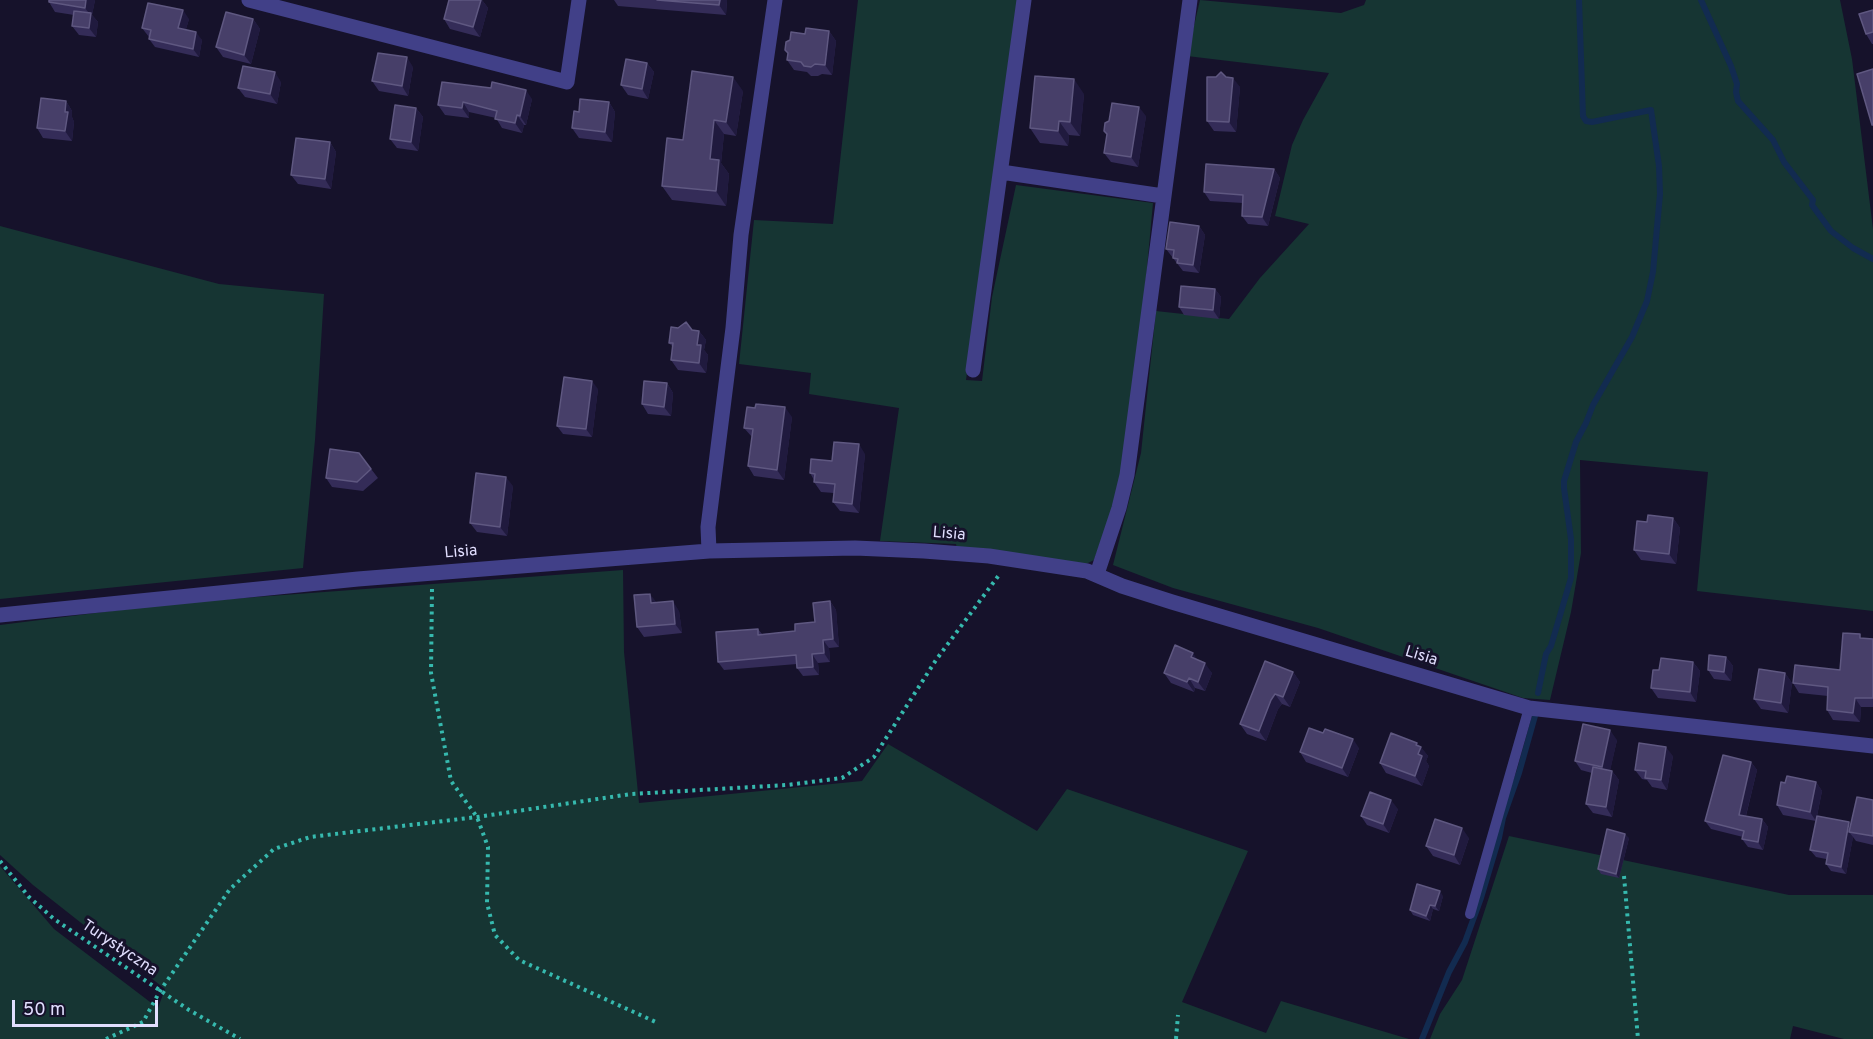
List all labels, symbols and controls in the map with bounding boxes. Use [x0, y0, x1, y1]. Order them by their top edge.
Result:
street label: Lisia [932, 524, 966, 546]
street label: Lisia [444, 542, 478, 564]
street label: Lisia [1402, 643, 1440, 671]
street label: Turystyczna [77, 917, 161, 981]
scale bar [15, 988, 160, 1026]
text: 50 m [23, 999, 65, 1022]

